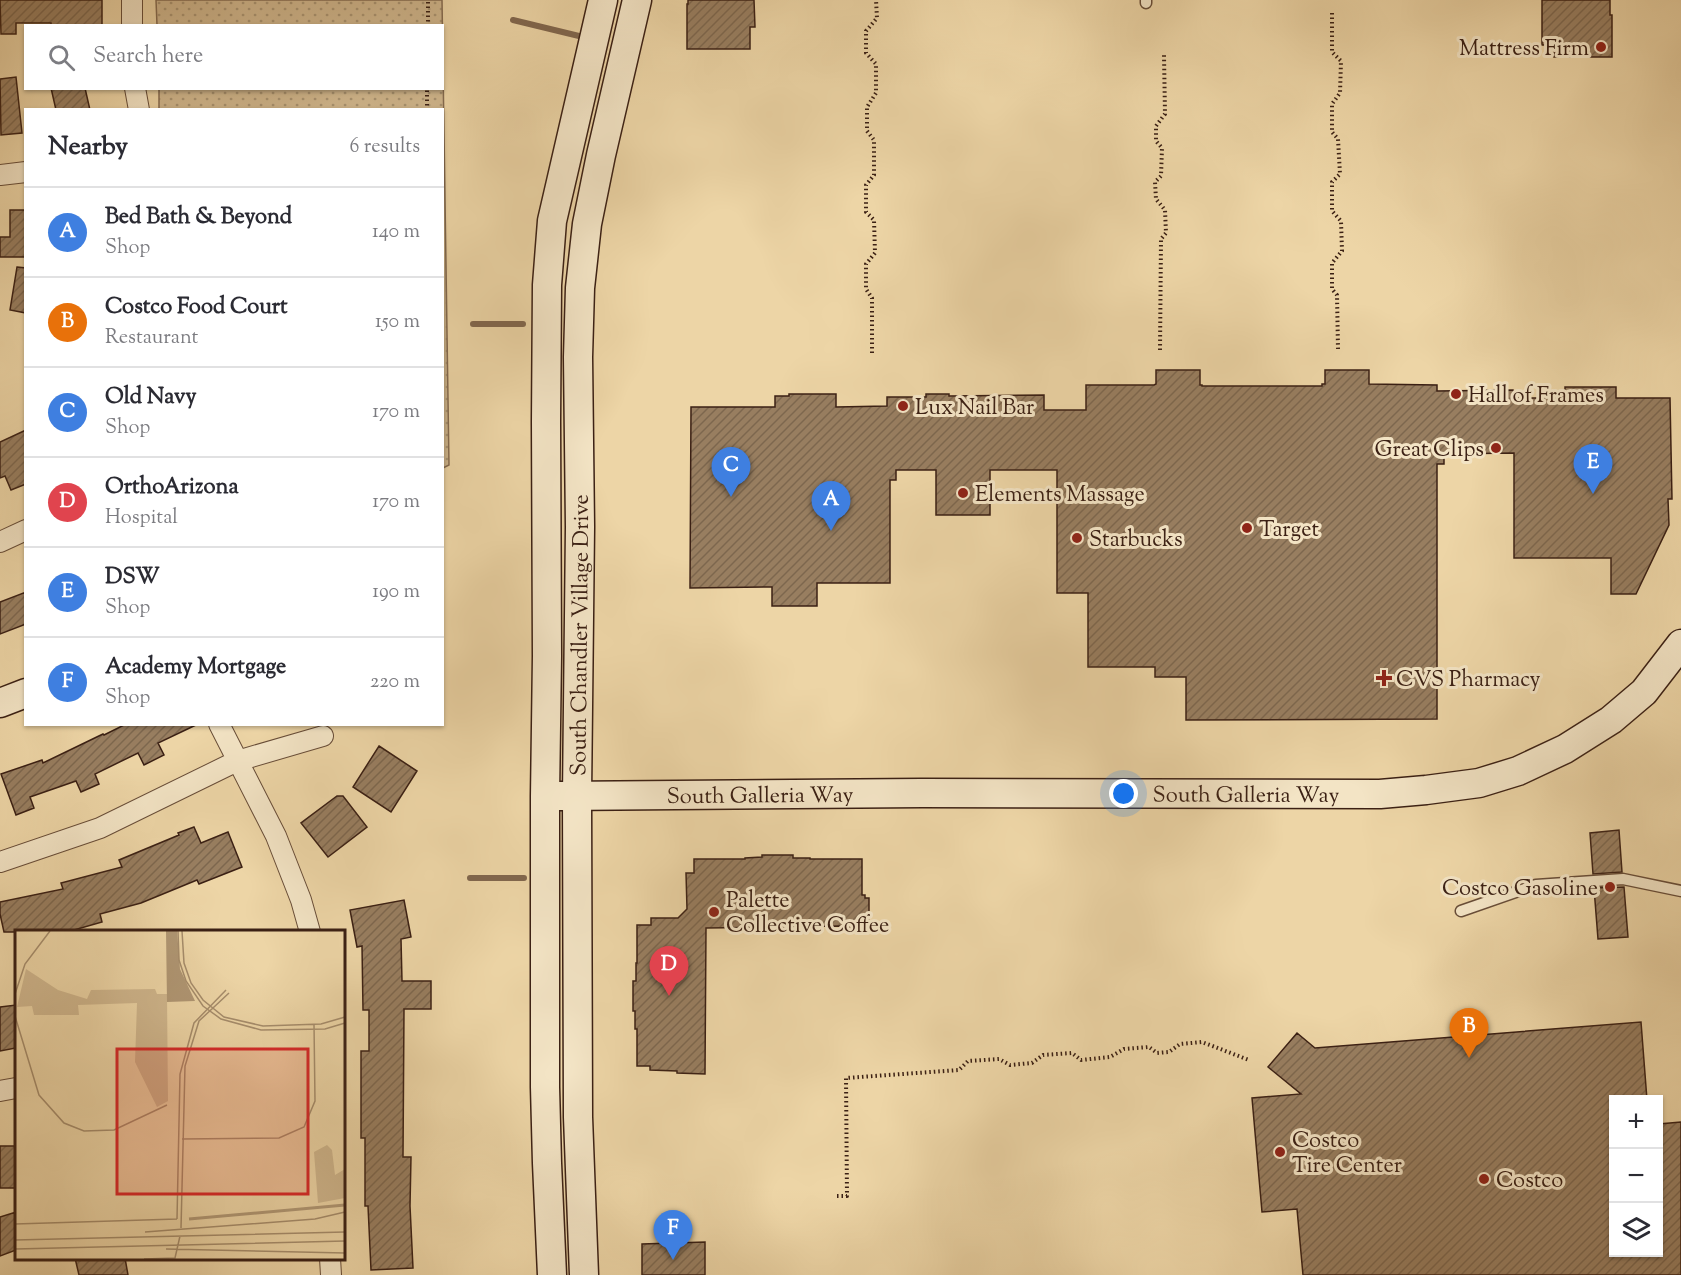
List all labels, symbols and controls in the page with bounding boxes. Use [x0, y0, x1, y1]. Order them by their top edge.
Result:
search box [24, 24, 444, 90]
place label: Mattress Firm [1459, 34, 1589, 66]
marker: Mattress Firm [1594, 40, 1608, 54]
icon: search [45, 41, 78, 74]
text: Search here [93, 41, 203, 73]
text: Nearby [48, 129, 128, 166]
text: 6 results [350, 133, 420, 162]
text: Bed Bath & Beyond [105, 202, 292, 234]
text: A [59, 218, 76, 247]
text: 140 m [372, 218, 420, 247]
text: Shop [105, 234, 150, 263]
text: Costco Food Court [105, 292, 288, 324]
text: B [61, 308, 74, 337]
text: 150 m [375, 308, 420, 337]
text: Restaurant [105, 324, 198, 353]
place label: Hall of Frames [1468, 381, 1604, 413]
text: Old Navy [105, 382, 197, 414]
marker: Hall of Frames [1449, 387, 1463, 401]
place label: Lux Nail Bar [915, 393, 1034, 425]
text: C [59, 398, 76, 427]
text: 170 m [372, 398, 420, 427]
marker: Lux Nail Bar [896, 399, 910, 413]
text: Shop [105, 414, 150, 443]
place label: Great Clips [1374, 435, 1484, 467]
marker: Great Clips [1489, 441, 1503, 455]
pin: E [1574, 444, 1612, 494]
pin: C [712, 448, 750, 497]
text: OrthoArizona [105, 472, 239, 504]
place label: Elements Massage [975, 480, 1145, 512]
pin: A [812, 482, 850, 531]
marker: Elements Massage [956, 486, 970, 500]
text: D [60, 488, 75, 517]
text: 170 m [372, 488, 420, 517]
street label: South Chandler Village Drive [564, 494, 599, 776]
text: Hospital [105, 504, 178, 533]
place label: Target [1259, 515, 1319, 547]
marker: Target [1240, 521, 1254, 535]
place label: Starbucks [1089, 525, 1183, 557]
marker: Starbucks [1070, 531, 1084, 545]
text: DSW [105, 562, 160, 594]
text: E [61, 578, 74, 607]
text: 190 m [372, 578, 420, 607]
text: Shop [105, 594, 150, 623]
text: Academy Mortgage [105, 652, 286, 684]
place label: CVS Pharmacy [1396, 665, 1540, 697]
text: F [62, 668, 73, 697]
text: 220 m [370, 668, 420, 697]
marker: CVS Pharmacy [1377, 671, 1391, 685]
text: Shop [105, 684, 150, 713]
your location [1109, 779, 1138, 808]
street label: South Galleria Way [666, 781, 854, 814]
street label: South Galleria Way [1153, 781, 1339, 813]
place label: Costco Gasoline [1442, 874, 1598, 906]
marker: Costco Gasoline [1603, 880, 1617, 894]
place label: Palette Collective Coffee [726, 886, 889, 943]
marker: Palette Collective Coffee [707, 905, 721, 919]
inset map [15, 930, 345, 1260]
pin: D [650, 946, 688, 996]
pin: B [1450, 1008, 1488, 1058]
map controls [1609, 1095, 1663, 1257]
button: + [1609, 1095, 1663, 1149]
place label: Costco Tire Center [1292, 1126, 1402, 1183]
marker: Costco Tire Center [1273, 1145, 1287, 1159]
button: − [1609, 1149, 1663, 1203]
place label: Costco [1496, 1166, 1563, 1198]
marker: Costco [1477, 1172, 1491, 1186]
button: layers [1609, 1203, 1663, 1257]
pin: F [654, 1210, 692, 1260]

